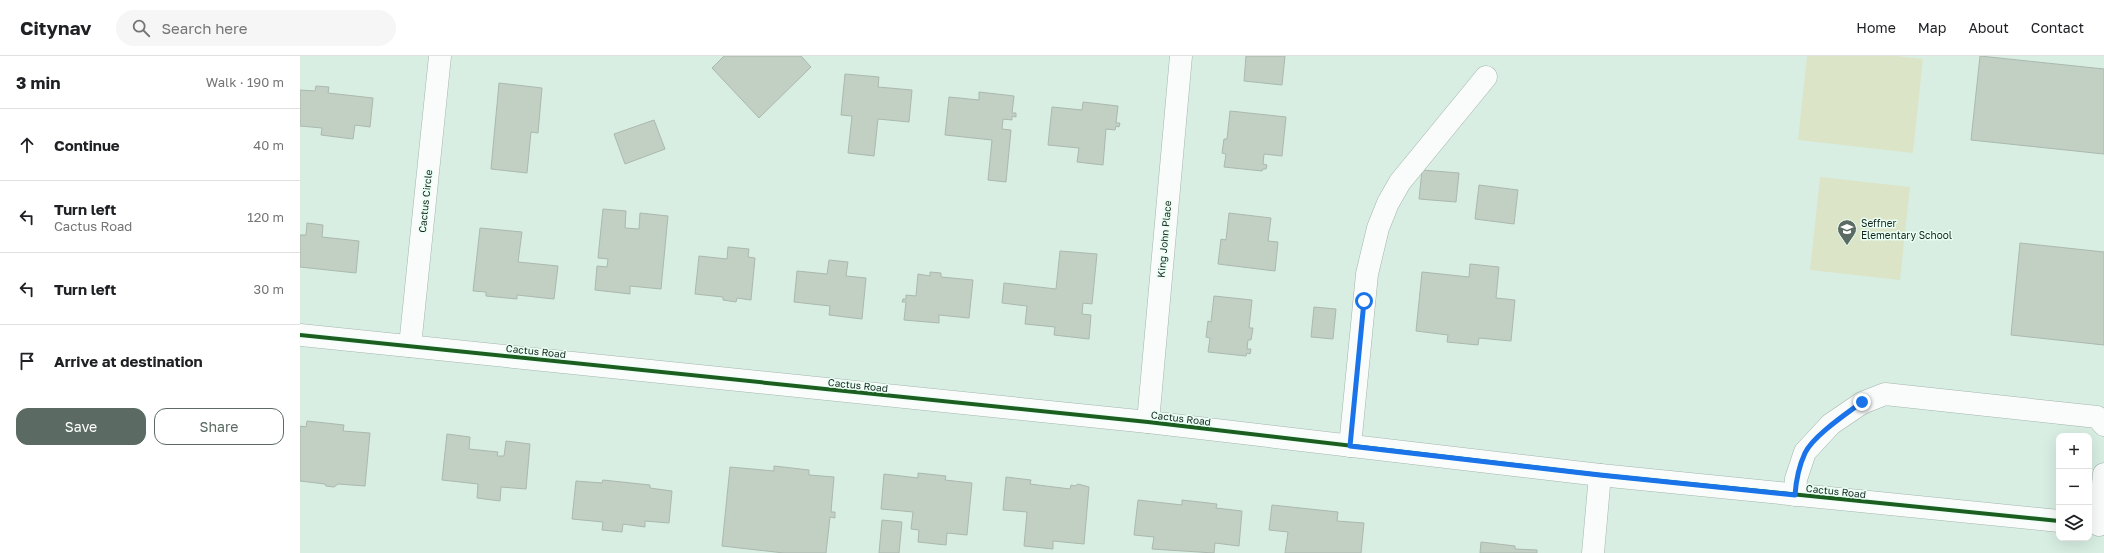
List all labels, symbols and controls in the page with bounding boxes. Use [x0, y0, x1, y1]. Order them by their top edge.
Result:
search box [116, 10, 396, 46]
text: Citynav [20, 16, 92, 39]
icon: search [130, 17, 152, 39]
text: Search here [162, 19, 247, 37]
text: Home [1856, 19, 1896, 36]
text: Map [1918, 19, 1946, 36]
text: About [1968, 19, 2009, 36]
text: Contact [2031, 19, 2084, 36]
text: 3 min [16, 72, 60, 93]
text: Walk · 190 m [206, 74, 284, 90]
icon: ahead [16, 134, 38, 156]
text: Continue [54, 136, 120, 154]
text: 40 m [253, 137, 284, 153]
street label: Cactus Circle [416, 169, 434, 233]
text: Turn left [54, 200, 116, 218]
street label: King John Place [1155, 200, 1173, 278]
icon: left [16, 206, 38, 228]
text: 120 m [247, 209, 284, 225]
place label: Seffner Elementary School [1861, 217, 1952, 241]
text: Cactus Road [54, 218, 132, 234]
school or university icon: Seffner Elementary School [1836, 218, 1858, 246]
icon: left [16, 278, 38, 300]
text: Turn left [54, 280, 116, 298]
text: 30 m [254, 281, 284, 297]
route start [1355, 292, 1373, 310]
street label: Cactus Road [505, 342, 567, 360]
icon: arrive [16, 350, 38, 372]
text: Arrive at destination [54, 352, 203, 370]
street label: Cactus Road [827, 376, 889, 394]
route end [1853, 393, 1871, 411]
button: Save [16, 408, 146, 445]
button: Share [154, 408, 284, 445]
street label: Cactus Road [1150, 408, 1212, 428]
map controls [2056, 433, 2092, 541]
button: + [2056, 433, 2092, 469]
button: − [2056, 469, 2092, 505]
street label: Cactus Road [1805, 482, 1867, 500]
button: layers [2056, 505, 2092, 541]

